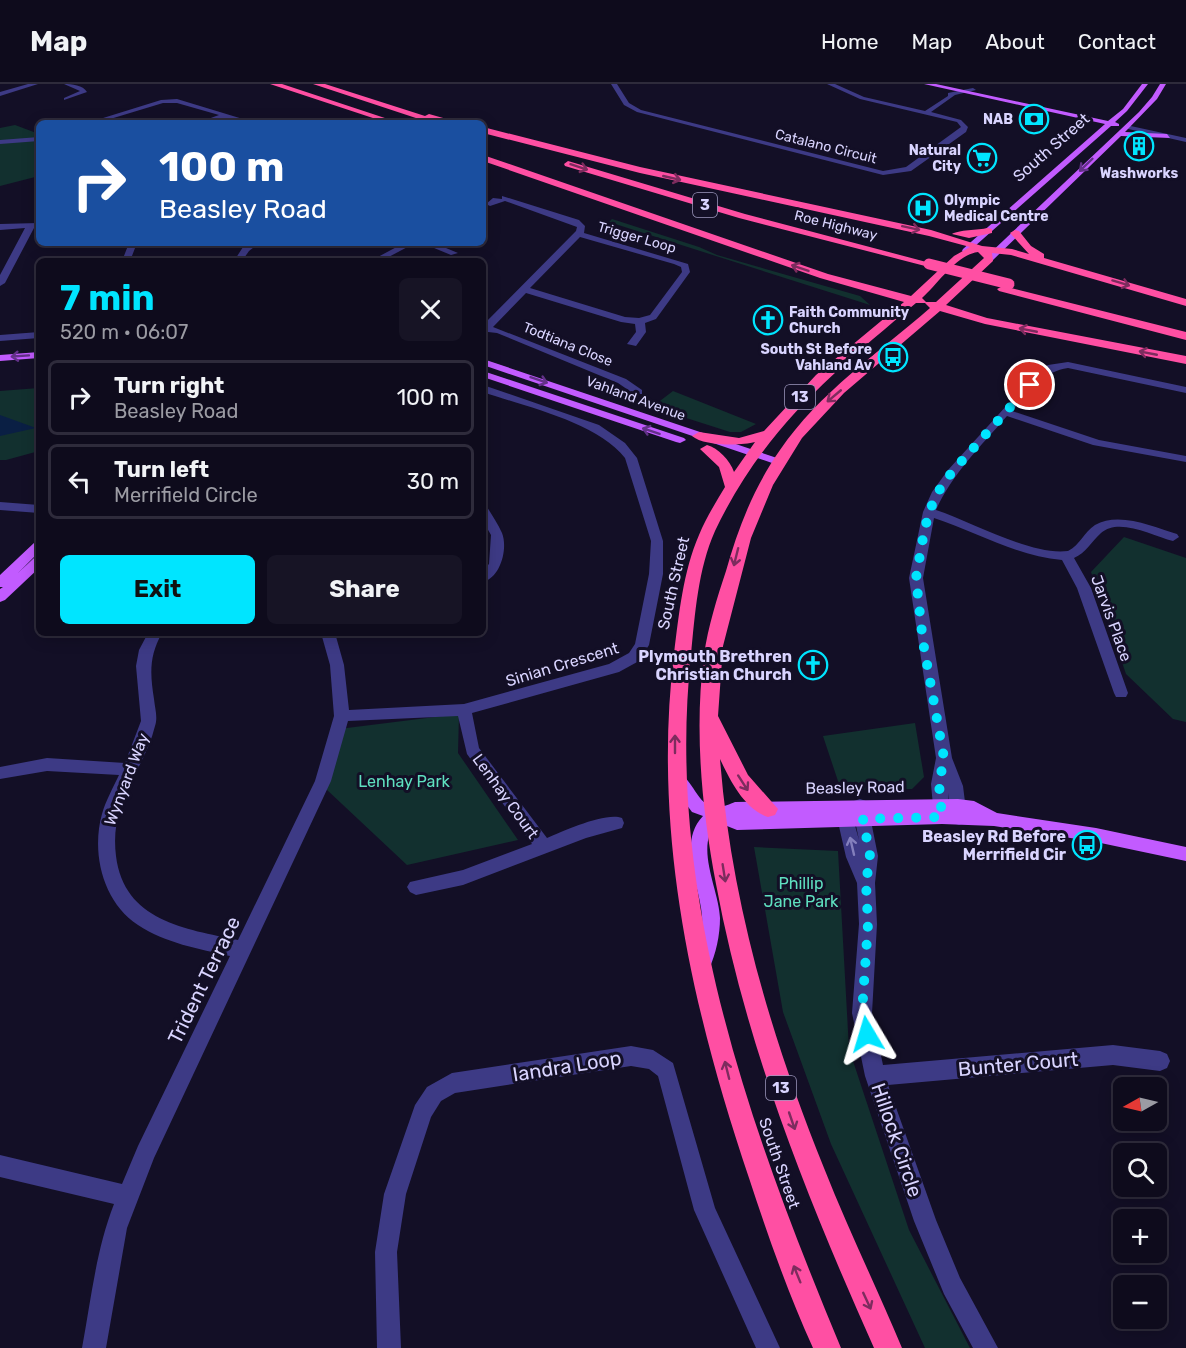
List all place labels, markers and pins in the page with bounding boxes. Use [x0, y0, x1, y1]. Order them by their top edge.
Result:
bank icon: NAB [1018, 103, 1050, 135]
place label: NAB [983, 111, 1013, 128]
building icon: Washworks [1123, 130, 1155, 162]
place label: Natural City [909, 142, 962, 175]
supermarket icon: Natural City [966, 142, 998, 174]
place label: Washworks [1100, 165, 1179, 182]
hospital icon: Olympic Medical Centre [907, 192, 939, 224]
place label: Olympic Medical Centre [944, 192, 1048, 225]
church icon: Faith Community Church [752, 304, 784, 336]
place label: Faith Community Church [789, 304, 910, 337]
place label: South St Before Vahland Av [760, 341, 873, 374]
bus stop icon: South St Before Vahland Av [877, 341, 909, 373]
pin [1004, 359, 1055, 410]
place label: Plymouth Brethren Christian Church [638, 647, 792, 684]
church icon: Plymouth Brethren Christian Church [797, 649, 829, 681]
place label: Beasley Rd Before Merrifield Cir [922, 827, 1067, 864]
bus stop icon: Beasley Rd Before Merrifield Cir [1071, 829, 1103, 861]

